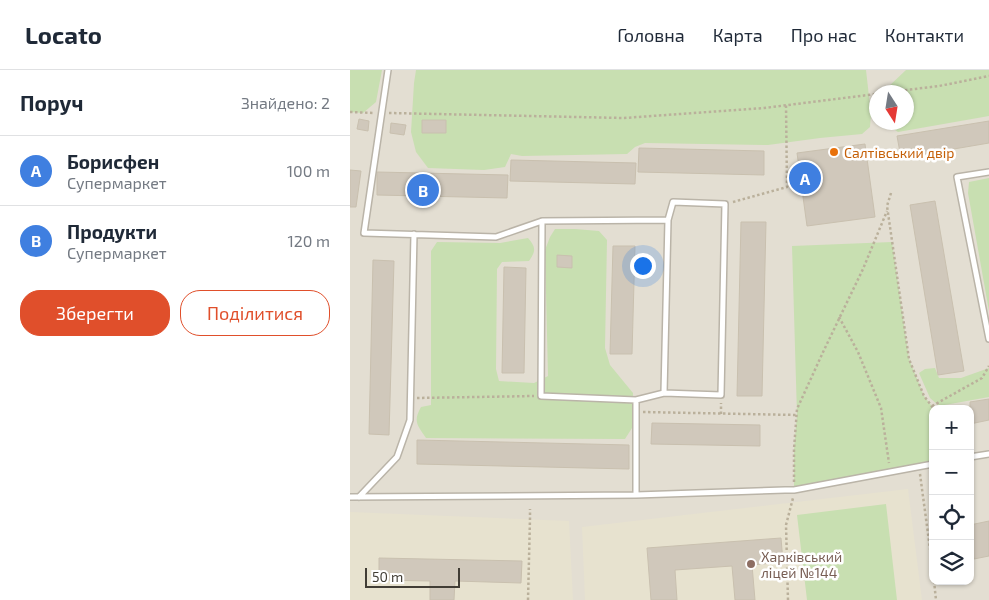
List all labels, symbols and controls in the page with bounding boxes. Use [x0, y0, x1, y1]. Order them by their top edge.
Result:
text: Locato [25, 20, 102, 49]
text: Головна [617, 24, 685, 46]
text: Карта [713, 24, 763, 46]
text: Про нас [791, 24, 857, 46]
text: Контакти [885, 24, 964, 46]
north arrow [869, 85, 914, 130]
text: Поруч [20, 90, 83, 115]
text: Знайдено: 2 [241, 93, 330, 112]
place label: Салтівський двір [844, 144, 955, 161]
marker: Салтівський двір [828, 146, 840, 158]
text: Борисфен [67, 150, 159, 173]
pin: A [789, 159, 821, 197]
text: A [31, 161, 41, 180]
text: 100 m [287, 161, 330, 180]
pin: B [407, 171, 439, 209]
text: Супермаркет [67, 173, 166, 192]
text: Продукти [67, 220, 157, 243]
text: B [31, 231, 41, 250]
text: 120 m [287, 231, 330, 250]
text: Супермаркет [67, 243, 166, 262]
your location [630, 253, 656, 279]
button: Зберегти [20, 290, 170, 336]
button: Поділитися [180, 290, 330, 336]
map controls [929, 405, 974, 585]
button: + [929, 405, 974, 450]
button: − [929, 450, 974, 495]
button: locate [929, 495, 974, 540]
button: layers [929, 540, 974, 585]
place label: Харківський ліцей №144 [761, 548, 842, 581]
marker: Харківський ліцей №144 [745, 558, 757, 570]
scale bar [365, 565, 460, 588]
text: 50 m [372, 568, 403, 585]

